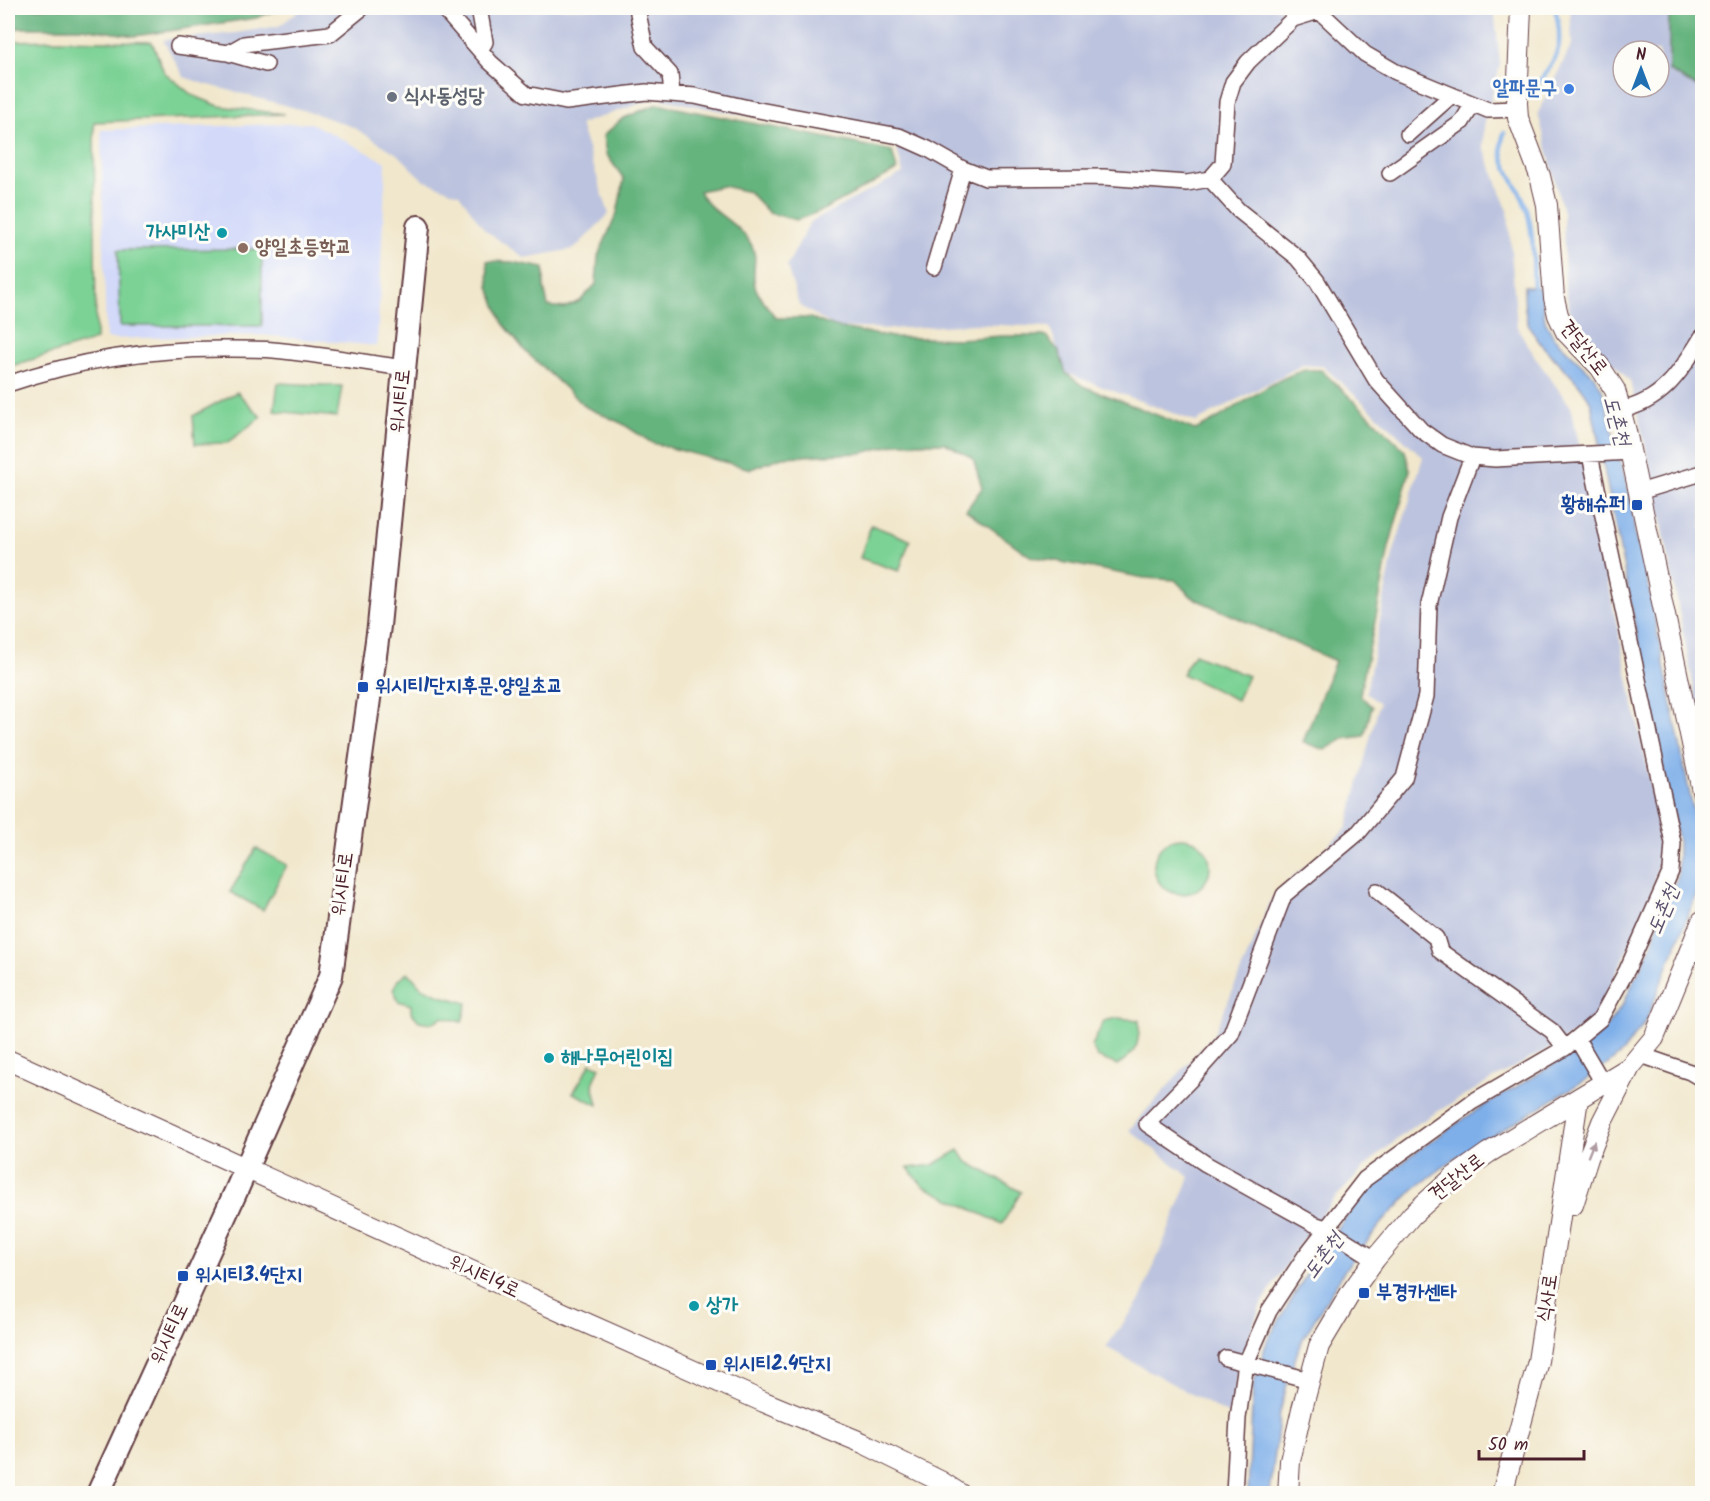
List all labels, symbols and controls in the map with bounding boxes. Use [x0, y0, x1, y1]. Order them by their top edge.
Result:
north arrow [1611, 39, 1671, 99]
text: N [1636, 43, 1646, 68]
place label: 알파문구 [1493, 73, 1557, 105]
place label: 식사동성당 [404, 81, 484, 113]
marker: 알파문구 [1562, 82, 1576, 96]
marker: 식사동성당 [385, 90, 399, 104]
place label: 가사미산 [146, 217, 210, 249]
marker: 가사미산 [215, 226, 229, 240]
place label: 양일초등학교 [255, 232, 352, 264]
marker: 양일초등학교 [236, 241, 250, 255]
street label: 견달산로 [1551, 313, 1615, 383]
street label: 위시티로 [382, 367, 420, 435]
water label: 도촌천 [1593, 392, 1639, 452]
place label: 황해슈퍼 [1561, 489, 1625, 521]
marker: 황해슈퍼 [1630, 498, 1644, 512]
place label: 위시티1단지후문.양일초교 [375, 671, 563, 703]
marker: 위시티1단지후문.양일초교 [356, 680, 370, 694]
street label: 위시티로 [323, 850, 363, 918]
water label: 도촌천 [1639, 878, 1690, 940]
place label: 해나무어린이집 [561, 1042, 674, 1074]
marker: 해나무어린이집 [542, 1051, 556, 1065]
one-way arrow [1586, 1140, 1596, 1158]
street label: 견달산로 [1422, 1146, 1492, 1210]
water label: 도촌천 [1296, 1224, 1353, 1286]
street label: 위시티4로 [443, 1247, 525, 1307]
place label: 위시티3.4단지 [195, 1260, 302, 1292]
marker: 위시티3.4단지 [176, 1269, 190, 1283]
street label: 식사로 [1528, 1272, 1568, 1324]
place label: 부경카센타 [1376, 1277, 1457, 1309]
marker: 부경카센타 [1357, 1286, 1371, 1300]
place label: 상가 [706, 1290, 739, 1322]
street label: 위시티로 [142, 1298, 198, 1370]
marker: 상가 [687, 1299, 701, 1313]
place label: 위시티2.4단지 [723, 1349, 831, 1381]
marker: 위시티2.4단지 [704, 1358, 718, 1372]
scale bar [1479, 1423, 1584, 1461]
text: 50 m [1488, 1431, 1528, 1460]

